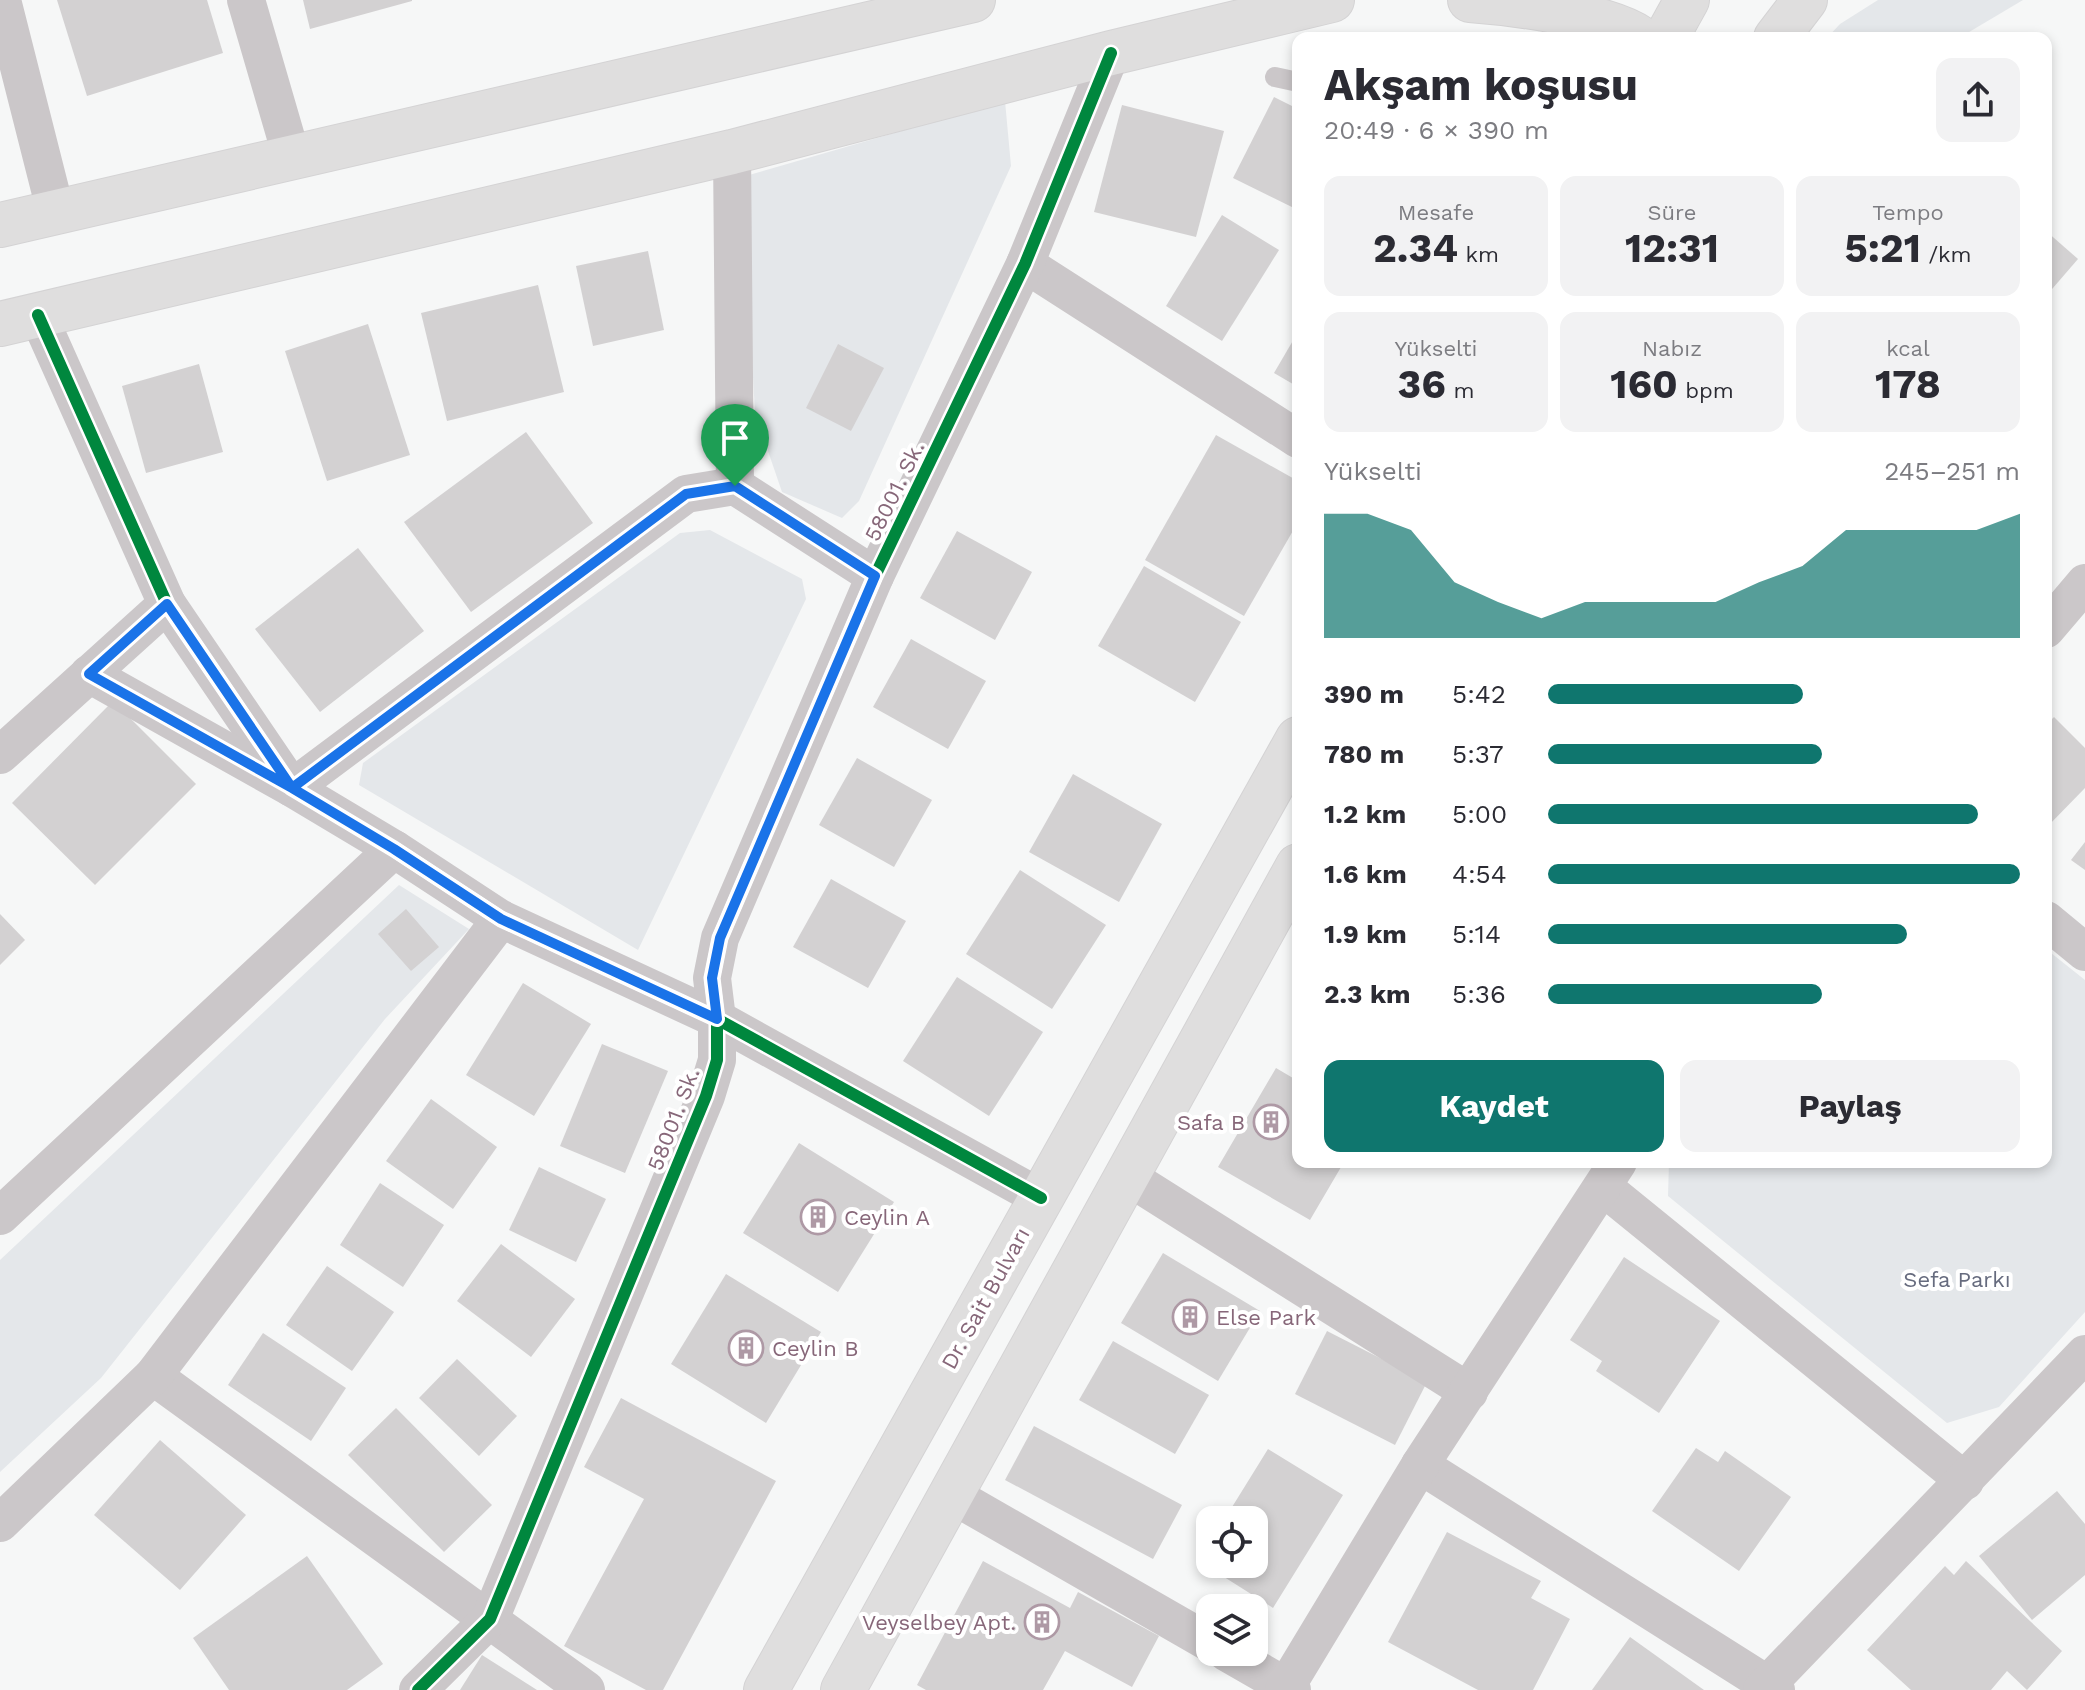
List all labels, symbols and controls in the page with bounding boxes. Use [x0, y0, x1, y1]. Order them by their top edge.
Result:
button: share [1936, 58, 2020, 142]
text: Akşam koşusu [1324, 59, 1638, 111]
text: 20:49 · 6 × 390 m [1324, 115, 1549, 145]
text: Mesafe [1398, 200, 1474, 225]
text: Süre [1648, 200, 1696, 225]
text: Tempo [1872, 200, 1944, 225]
text: 2.34 [1373, 225, 1458, 272]
text: 12:31 [1625, 225, 1719, 272]
text: 5:21 [1844, 225, 1921, 272]
text: km [1458, 242, 1499, 267]
text: /km [1921, 242, 1972, 267]
text: Yükselti [1395, 336, 1477, 361]
text: Nabız [1642, 336, 1702, 361]
text: kcal [1886, 336, 1930, 361]
text: 36 [1398, 361, 1446, 408]
text: 160 [1610, 361, 1678, 408]
text: 178 [1875, 361, 1941, 408]
text: m [1446, 378, 1474, 403]
text: bpm [1678, 378, 1734, 403]
pin [701, 404, 769, 486]
icon: arrive [713, 416, 757, 460]
street label: 58001. Sk. [860, 437, 929, 545]
text: Yükselti [1324, 456, 1422, 486]
text: 245–251 m [1884, 456, 2020, 486]
text: 390 m [1324, 679, 1404, 709]
text: 5:42 [1452, 679, 1506, 709]
text: 780 m [1324, 739, 1404, 769]
text: 5:37 [1452, 739, 1504, 769]
text: 1.2 km [1324, 799, 1406, 829]
text: 5:00 [1452, 799, 1507, 829]
text: 1.6 km [1324, 859, 1407, 889]
text: 4:54 [1452, 859, 1507, 889]
text: 1.9 km [1324, 919, 1407, 949]
text: 5:14 [1452, 919, 1501, 949]
text: 2.3 km [1324, 979, 1411, 1009]
text: 5:36 [1452, 979, 1506, 1009]
button: Kaydet [1324, 1060, 1664, 1152]
button: Paylaş [1680, 1060, 2020, 1152]
street label: 58001. Sk. [642, 1064, 705, 1174]
building icon: Safa B [1252, 1103, 1290, 1141]
place label: Safa B [1177, 1110, 1245, 1135]
building icon: Ceylin A [799, 1198, 837, 1236]
place label: Ceylin A [844, 1205, 930, 1230]
street label: Dr. Sait Bulvarı [936, 1223, 1035, 1373]
park label: Sefa Parkı [1903, 1267, 2011, 1292]
building icon: Else Park [1171, 1298, 1209, 1336]
place label: Else Park [1216, 1305, 1316, 1330]
building icon: Ceylin B [727, 1329, 765, 1367]
place label: Ceylin B [772, 1336, 859, 1361]
map controls [1196, 1506, 1268, 1666]
button: locate [1196, 1506, 1268, 1578]
button: layers [1196, 1594, 1268, 1666]
building icon: Veyselbey Apt. [1023, 1603, 1061, 1641]
place label: Veyselbey Apt. [862, 1610, 1016, 1635]

